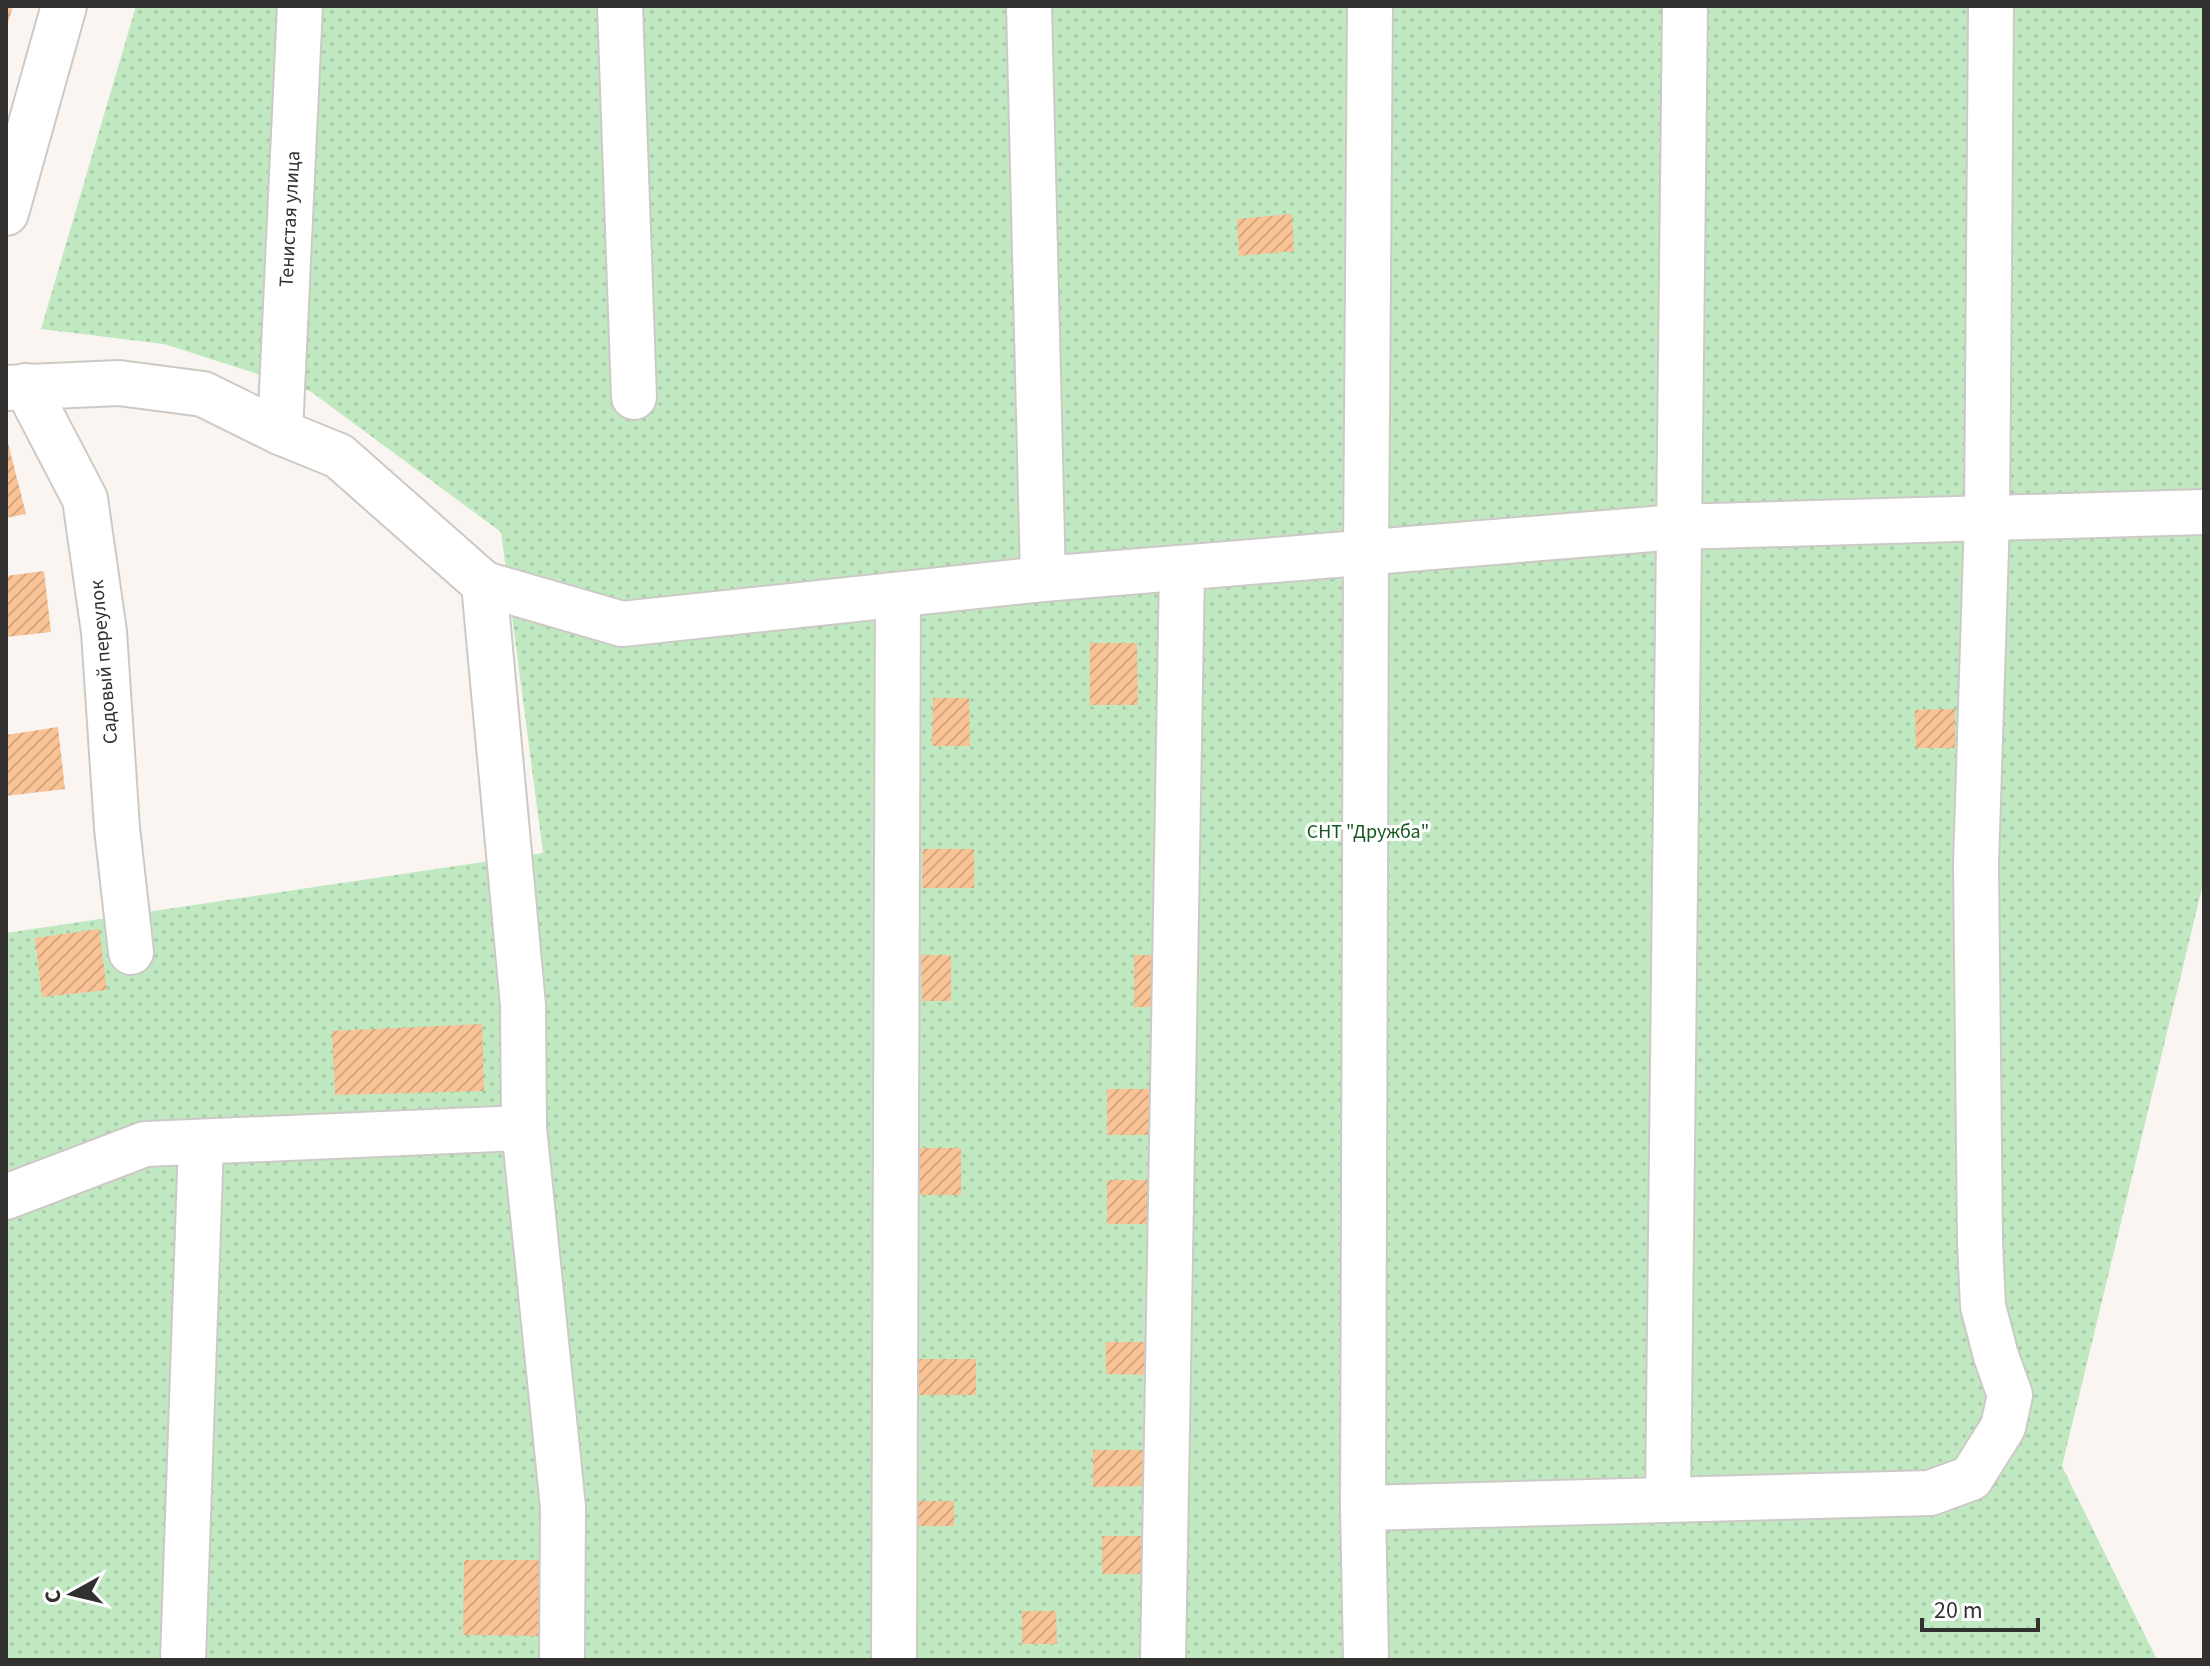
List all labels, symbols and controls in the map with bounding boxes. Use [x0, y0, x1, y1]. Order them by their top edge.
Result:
street label: Тенистая улица [272, 150, 308, 288]
street label: Садовый переулок [83, 579, 125, 745]
park label: СНТ "Дружба" [1307, 818, 1429, 846]
north arrow [32, 1554, 112, 1634]
scale bar [1922, 1582, 2038, 1632]
text: С [36, 1588, 70, 1605]
text: 20 m [1934, 1593, 1983, 1628]

